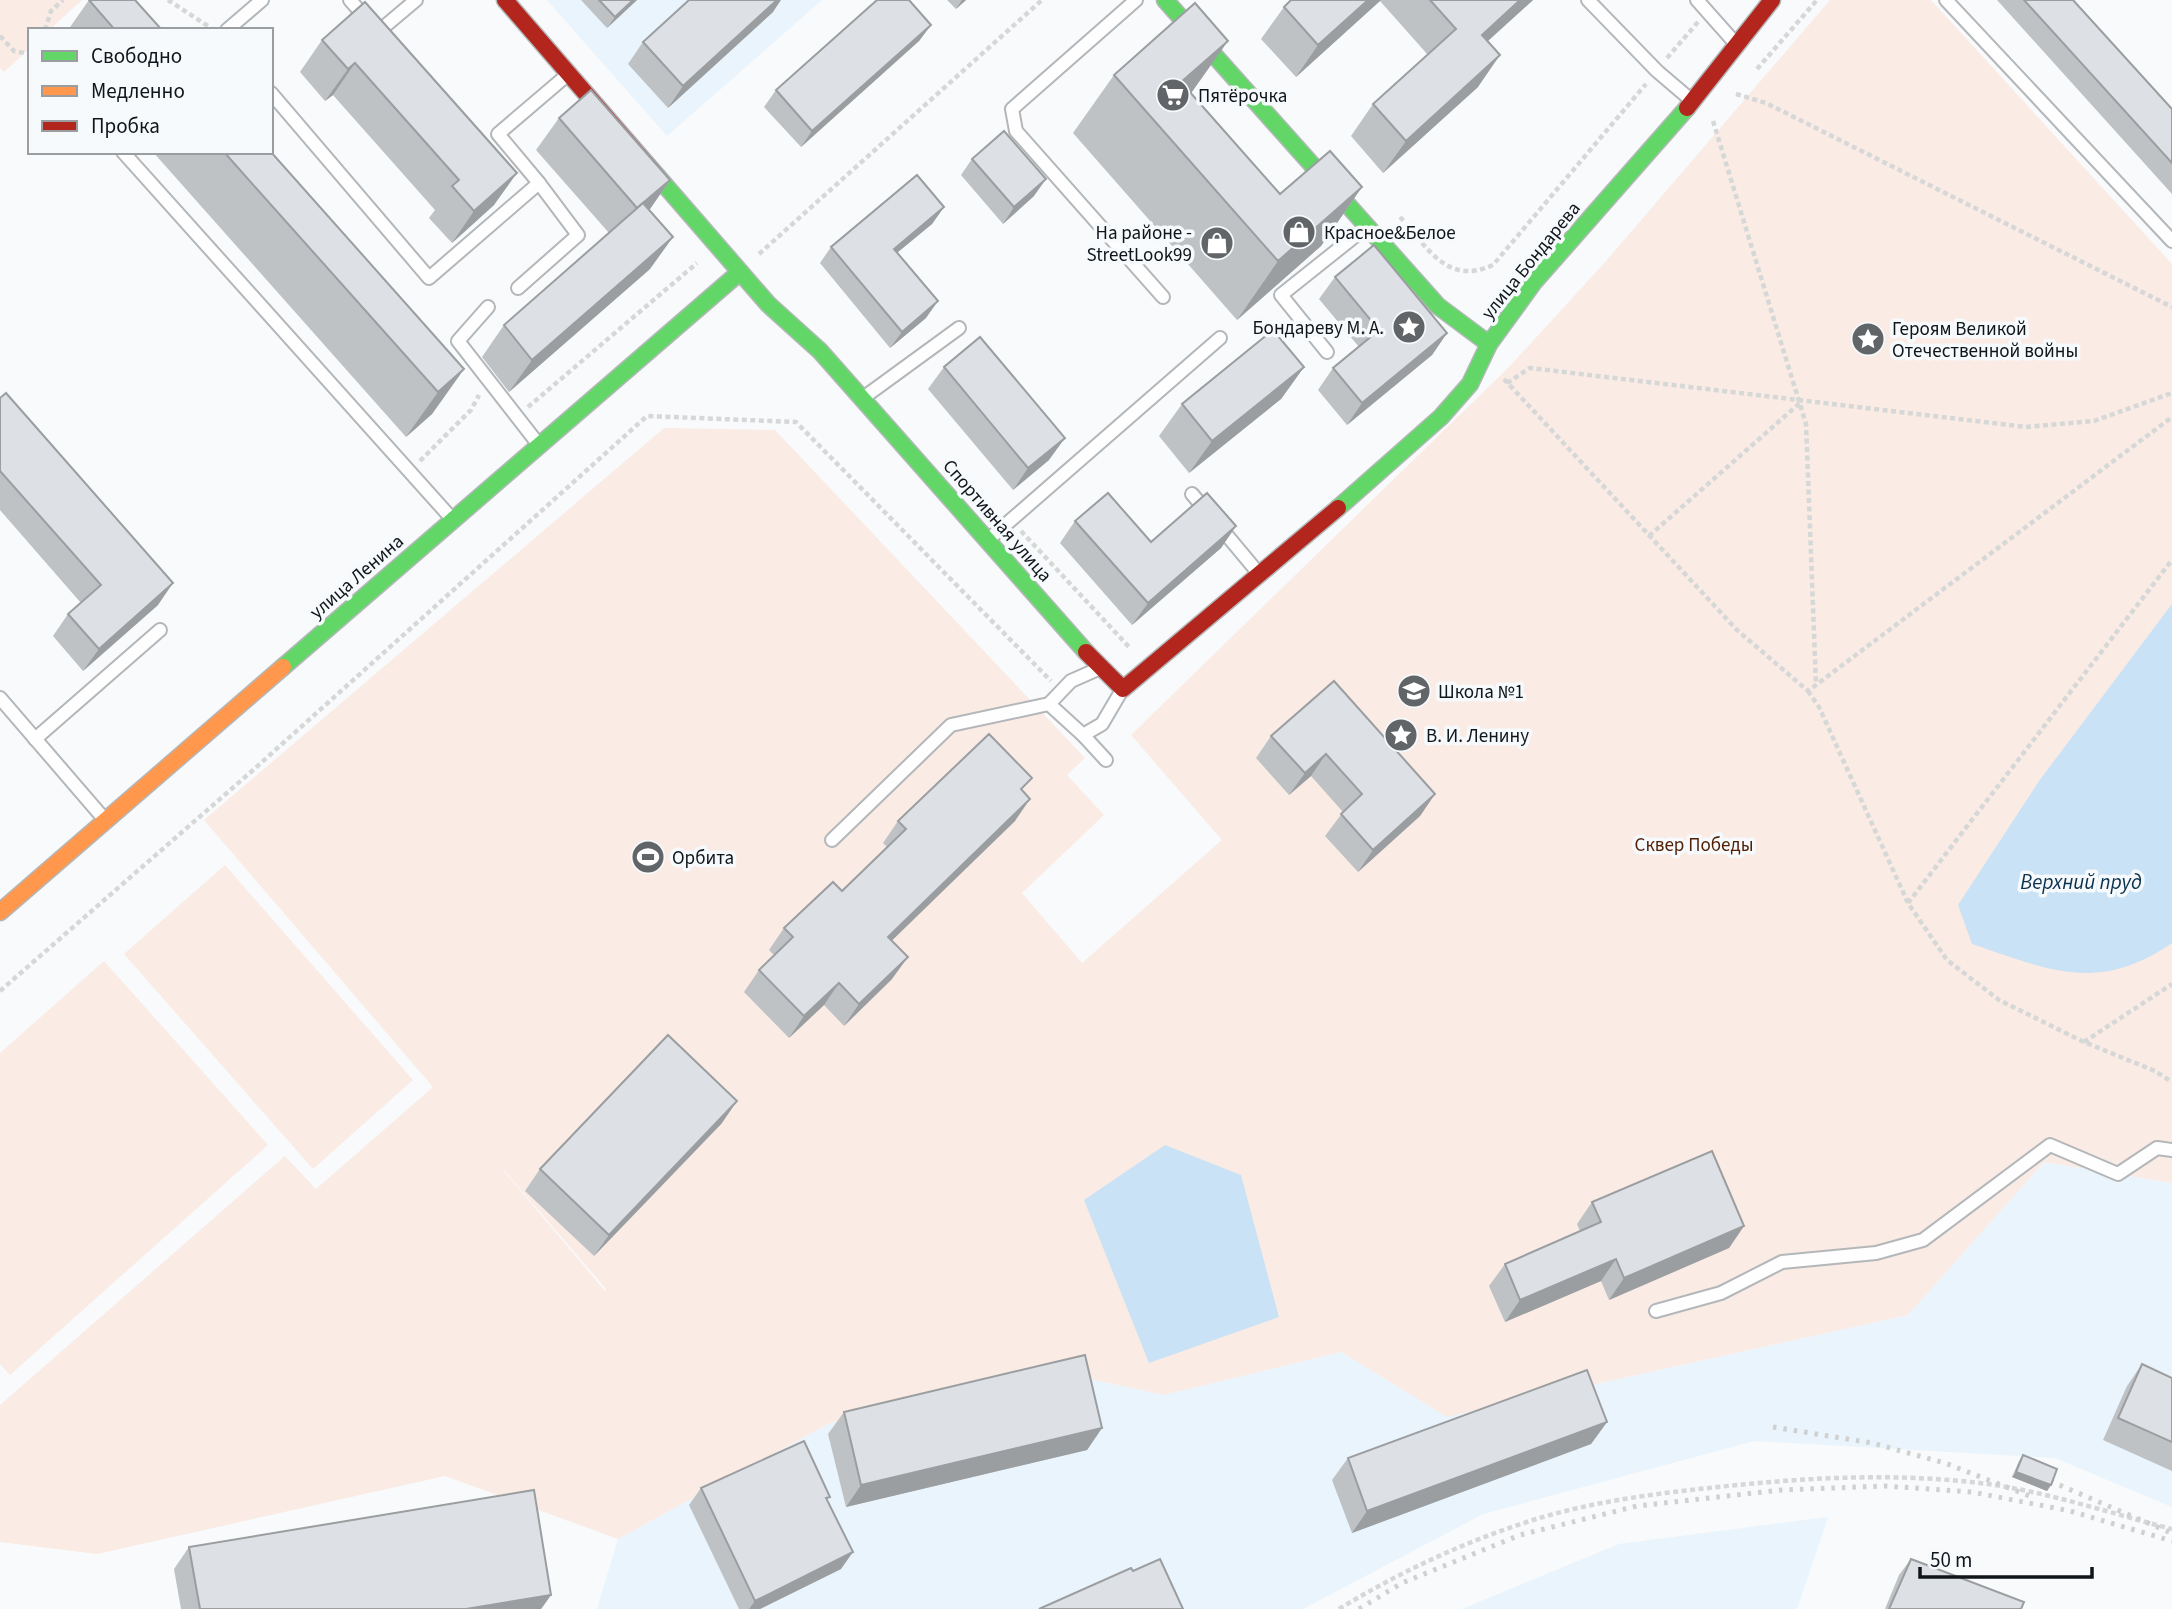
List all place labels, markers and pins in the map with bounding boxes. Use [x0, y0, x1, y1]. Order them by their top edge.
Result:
supermarket icon: Пятёрочка [1154, 76, 1192, 114]
place label: Пятёрочка [1198, 83, 1287, 110]
shop icon: Красное&Белое [1280, 213, 1318, 251]
place label: На районе - StreetLook99 [1087, 220, 1192, 269]
place label: Красное&Белое [1324, 220, 1456, 247]
shop icon: На районе - StreetLook99 [1198, 224, 1236, 262]
place icon: Бондареву М. А. [1390, 308, 1428, 346]
place label: Бондареву М. А. [1253, 315, 1384, 342]
place label: Героям Великой Отечественной войны [1892, 316, 2078, 365]
place icon: Героям Великой Отечественной войны [1849, 320, 1887, 358]
school or university icon: Школа №1 [1395, 672, 1433, 710]
place label: Школа №1 [1438, 679, 1524, 706]
place icon: В. И. Ленину [1382, 716, 1420, 754]
place label: В. И. Ленину [1426, 723, 1529, 750]
sports icon: Орбита [629, 838, 667, 876]
place label: Орбита [672, 845, 734, 872]

